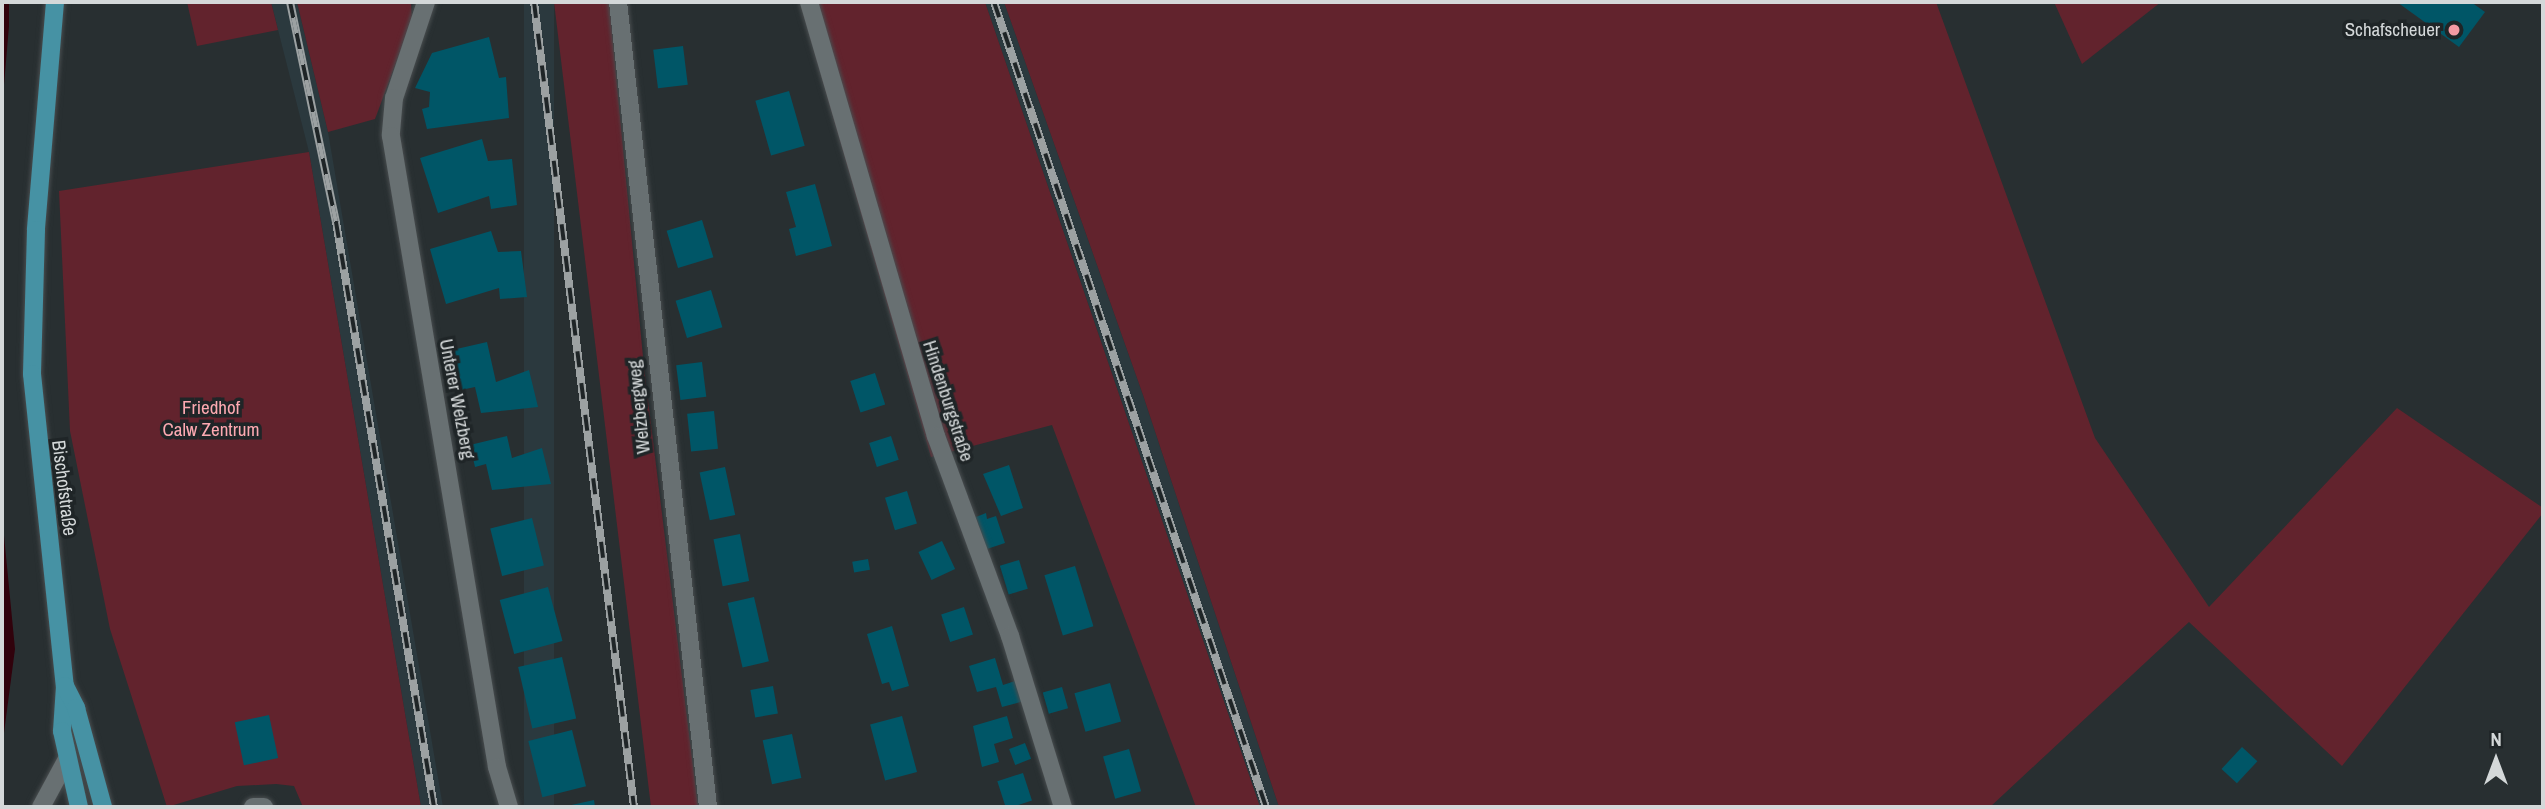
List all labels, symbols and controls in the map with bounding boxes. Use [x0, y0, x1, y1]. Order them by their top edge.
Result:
place label: Schafscheuer [2345, 19, 2440, 41]
marker: Schafscheuer [2446, 22, 2462, 38]
street label: Unterer Welzberg [434, 337, 480, 461]
street label: Hindenburgstraße [918, 338, 978, 464]
street label: Welzbergweg [623, 359, 655, 455]
park label: Friedhof Calw Zentrum [163, 397, 259, 441]
street label: Bischofstraße [47, 439, 81, 537]
north arrow [2461, 725, 2531, 795]
text: N [2490, 726, 2502, 752]

